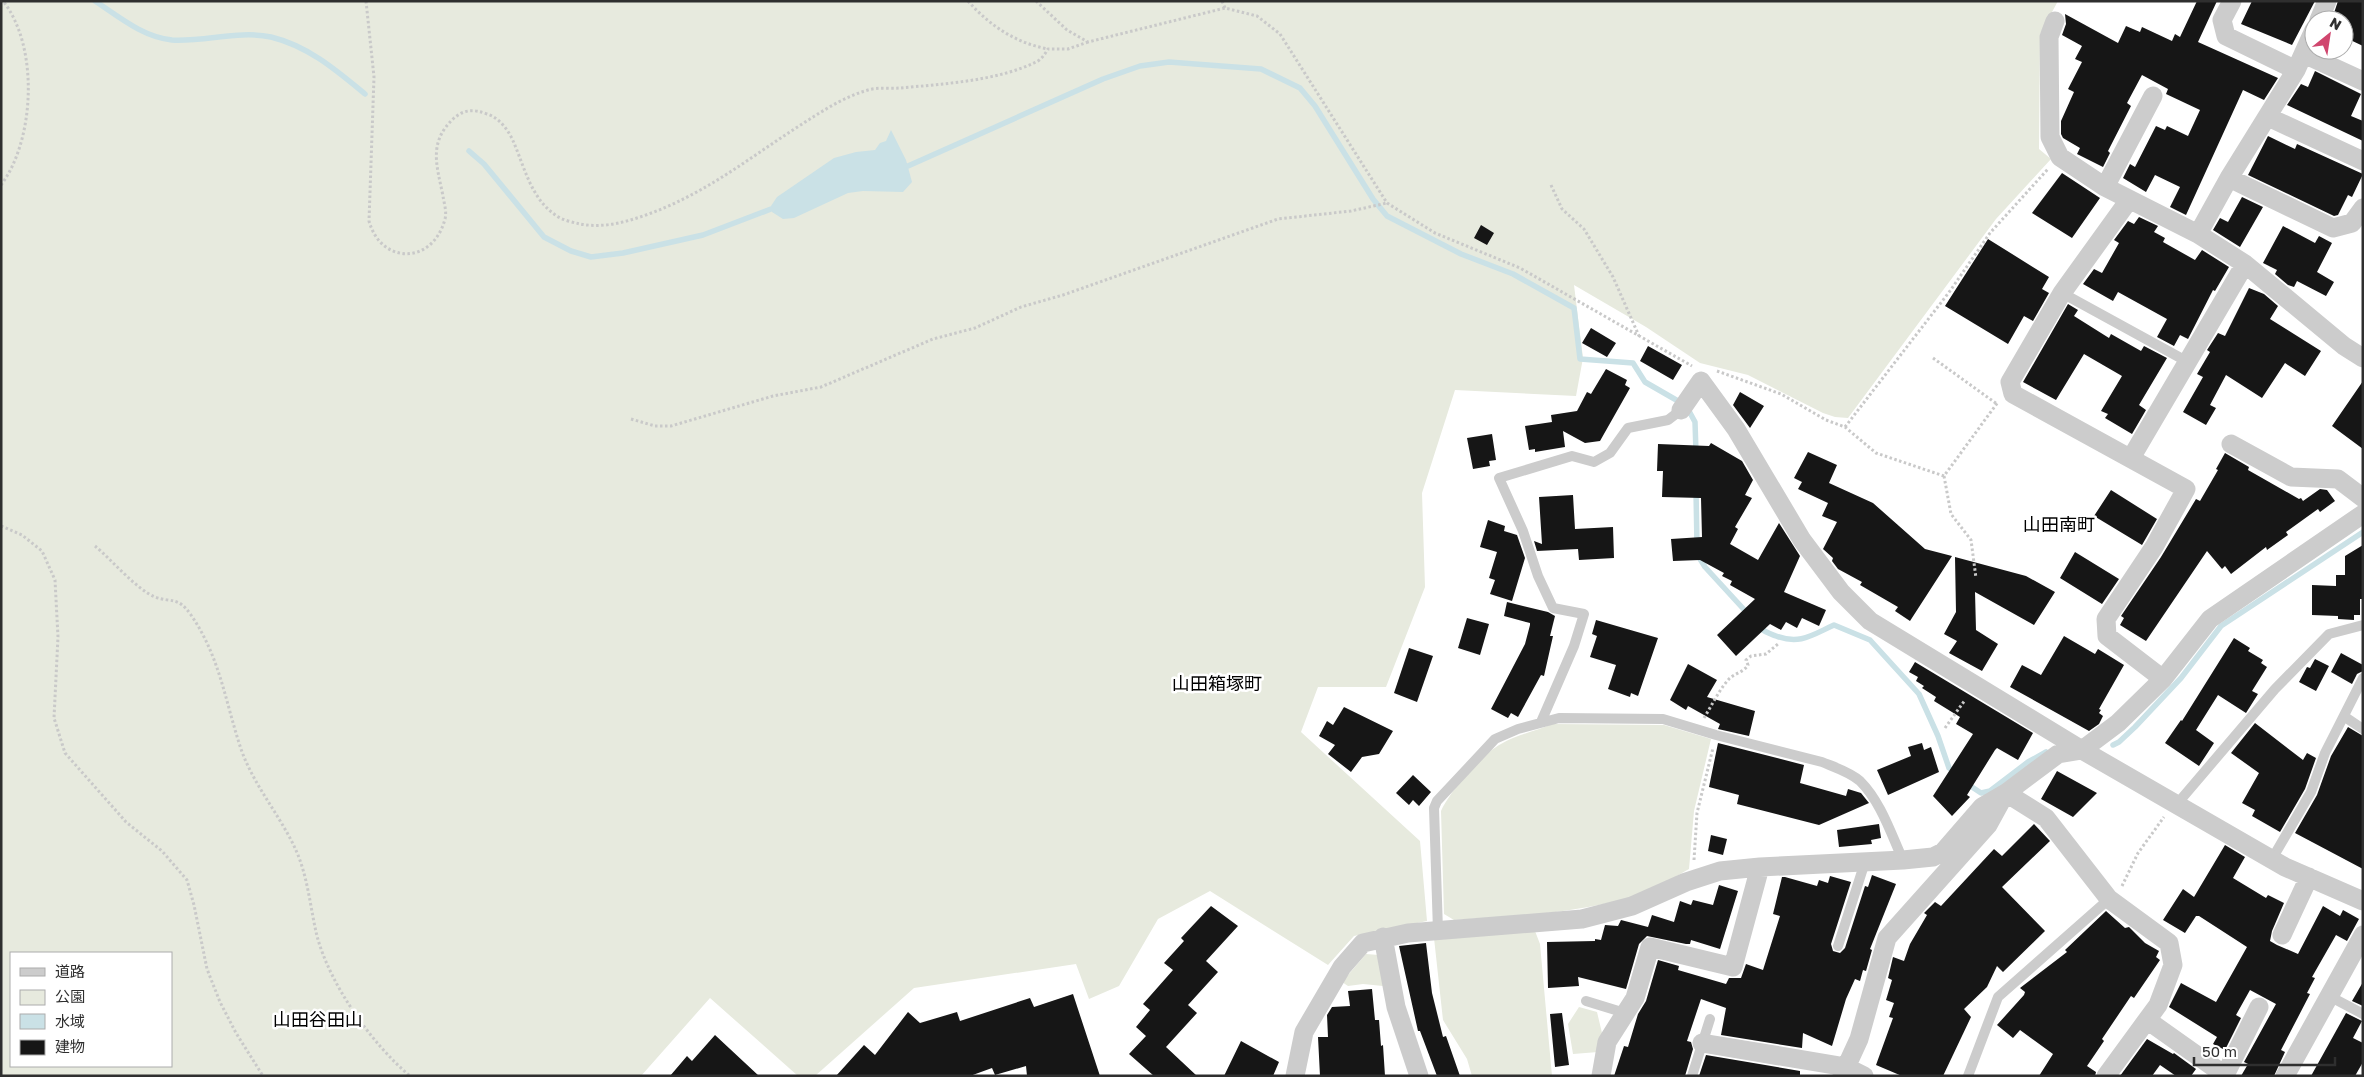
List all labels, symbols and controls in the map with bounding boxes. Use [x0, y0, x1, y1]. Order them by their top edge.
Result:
north arrow [2304, 10, 2354, 60]
text: N [2327, 13, 2345, 33]
district label: 山田南町 [2023, 513, 2095, 535]
district label: 山田箱塚町 [1172, 672, 1262, 694]
legend [10, 952, 172, 1067]
text: 道路 [55, 962, 85, 980]
text: 公園 [55, 987, 85, 1005]
district label: 山田谷田山 [273, 1008, 363, 1030]
text: 水域 [55, 1012, 85, 1030]
scale bar [2194, 1034, 2335, 1066]
text: 建物 [55, 1037, 85, 1055]
text: 50 m [2202, 1042, 2237, 1060]

